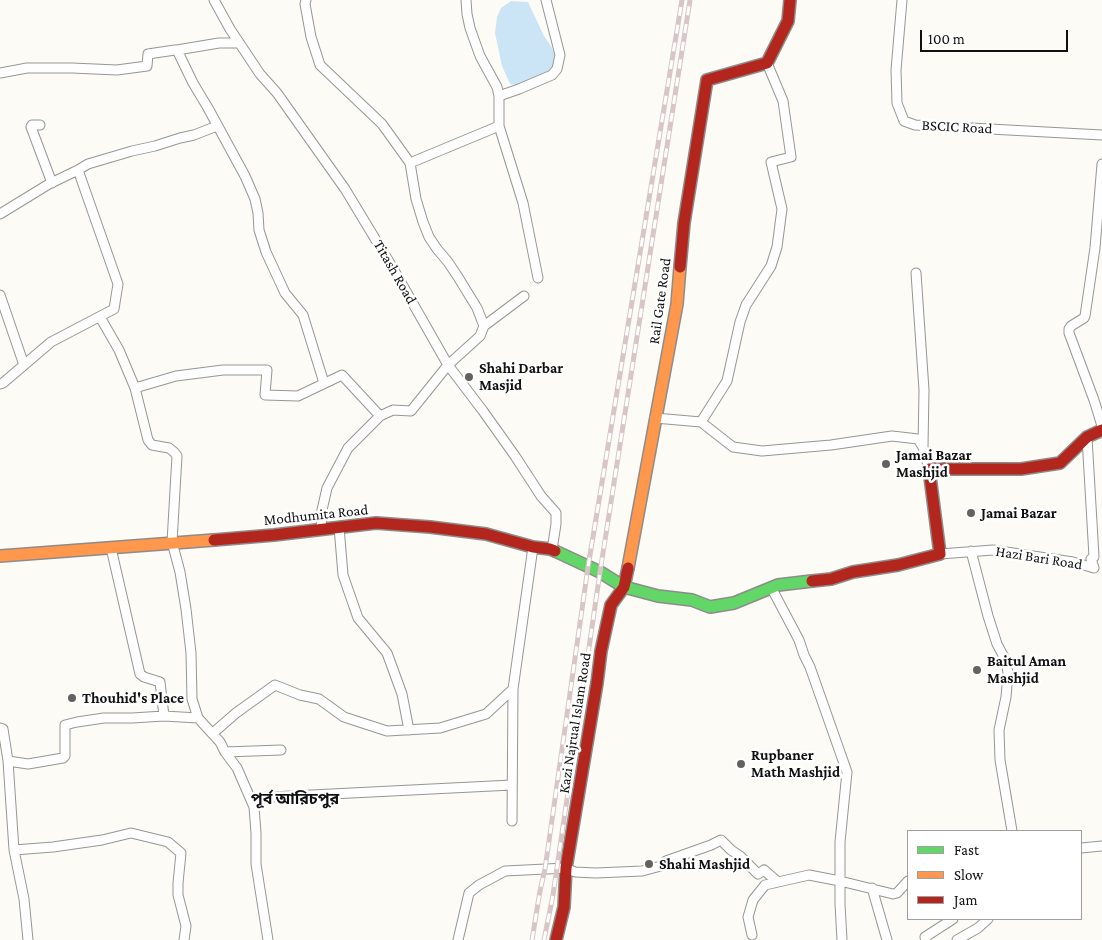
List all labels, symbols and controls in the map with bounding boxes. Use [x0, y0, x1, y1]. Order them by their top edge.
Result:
scale bar [922, 20, 1070, 52]
text: 100 m [928, 31, 965, 47]
street label: BSCIC Road [921, 116, 993, 138]
street label: Titash Road [369, 237, 421, 307]
street label: Rail Gate Road [645, 257, 675, 345]
place label: Shahi Darbar Masjid [479, 359, 563, 394]
marker: Shahi Darbar Masjid [463, 371, 475, 383]
place label: Jamai Bazar Mashjid [896, 446, 972, 481]
marker: Jamai Bazar Mashjid [880, 458, 892, 470]
street label: Modhumita Road [263, 501, 369, 529]
place label: Jamai Bazar [981, 504, 1057, 522]
marker: Jamai Bazar [965, 507, 977, 519]
street label: Hazi Bari Road [994, 542, 1084, 574]
street label: Kazi Najrual Islam Road [555, 651, 595, 795]
place label: Baitul Aman Mashjid [987, 652, 1066, 687]
marker: Baitul Aman Mashjid [971, 664, 983, 676]
place label: Thouhid's Place [82, 689, 184, 707]
marker: Thouhid's Place [66, 692, 78, 704]
place label: Rupbaner Math Mashjid [751, 746, 840, 781]
marker: Rupbaner Math Mashjid [735, 758, 747, 770]
district label: পূর্ব আরিচপুর [251, 789, 339, 809]
legend [907, 830, 1082, 920]
text: Fast [954, 842, 979, 858]
place label: Shahi Mashjid [659, 855, 750, 873]
marker: Shahi Mashjid [643, 858, 655, 870]
text: Slow [954, 867, 983, 883]
text: Jam [954, 892, 977, 908]

